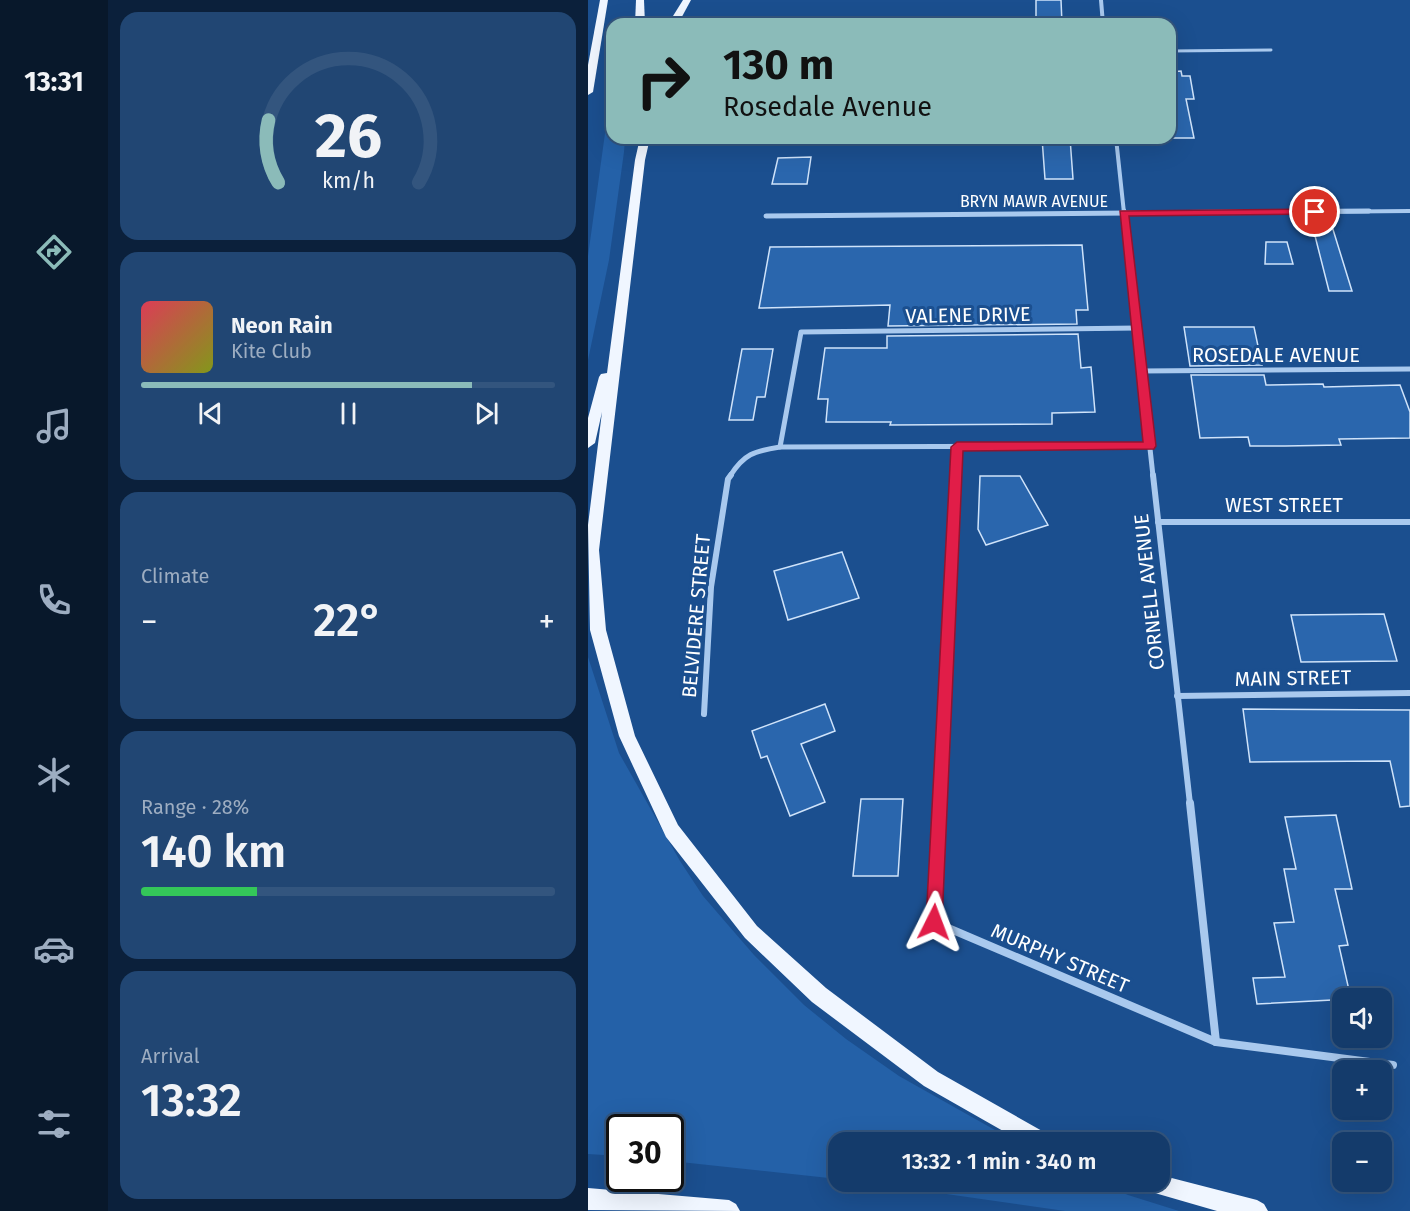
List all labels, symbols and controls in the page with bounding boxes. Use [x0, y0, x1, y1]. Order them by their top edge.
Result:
text: 130 m [723, 40, 834, 90]
icon: right [624, 42, 702, 120]
text: 13:31 [24, 66, 84, 98]
text: Rosedale Avenue [723, 91, 932, 123]
text: 26 [314, 99, 382, 174]
text: km/h [321, 168, 375, 194]
pin [1289, 186, 1340, 237]
street label: BRYN MAWR AVENUE [960, 192, 1108, 211]
icon: arrive [1298, 195, 1331, 228]
icon: directions [33, 231, 75, 273]
street label: VALENE DRIVE [905, 302, 1031, 328]
text: Neon Rain [231, 312, 333, 339]
text: Kite Club [231, 339, 312, 363]
street label: ROSEDALE AVENUE [1192, 343, 1360, 367]
icon: previous [194, 397, 227, 430]
icon: pause [332, 397, 365, 430]
icon: next [470, 397, 503, 430]
icon: music [33, 405, 75, 447]
street label: WEST STREET [1225, 493, 1344, 517]
street label: CORNELL AVENUE [1129, 513, 1169, 671]
street label: BELVIDERE STREET [677, 532, 715, 699]
text: Climate [141, 564, 209, 588]
icon: phone [33, 579, 75, 621]
text: 22° [313, 594, 383, 648]
text: − [141, 602, 158, 642]
text: + [539, 602, 555, 642]
street label: MAIN STREET [1235, 665, 1352, 691]
icon: climate [33, 754, 75, 796]
text: Range · 28% [141, 795, 249, 819]
text: 140 km [141, 825, 286, 879]
position arrow [902, 890, 966, 954]
street label: MURPHY STREET [988, 918, 1133, 998]
icon: car [33, 928, 75, 970]
map controls [1332, 988, 1392, 1192]
button: sound [1332, 988, 1392, 1048]
text: Arrival [141, 1044, 200, 1068]
button: + [1332, 1060, 1392, 1120]
text: 13:32 [141, 1074, 242, 1128]
icon: filters [33, 1103, 75, 1145]
speed limit sign: 30 [606, 1114, 684, 1192]
button: − [1332, 1132, 1392, 1192]
text: 13:32 · 1 min · 340 m [902, 1148, 1096, 1175]

